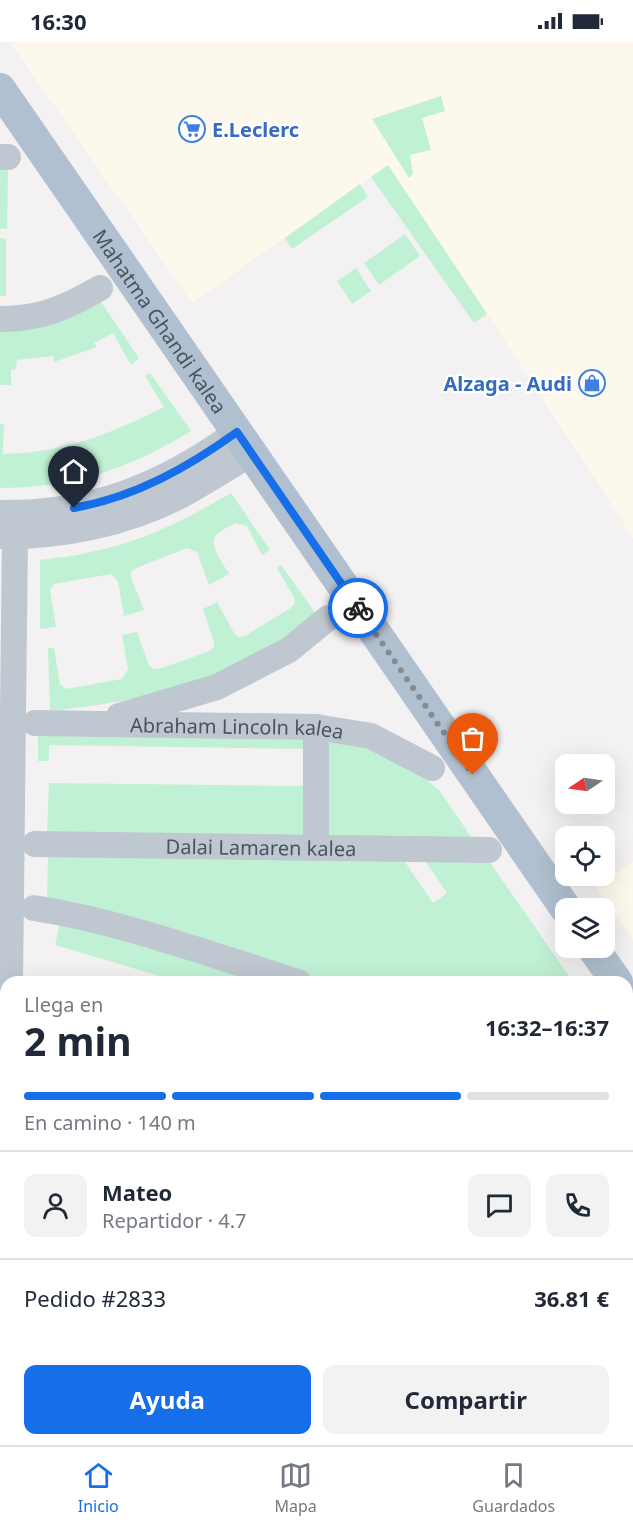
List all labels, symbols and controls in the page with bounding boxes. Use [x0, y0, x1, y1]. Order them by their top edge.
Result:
text: 16:30 [30, 6, 87, 36]
supermarket icon: E.Leclerc [177, 114, 207, 144]
place label: E.Leclerc [212, 116, 299, 143]
street label: Mahatma Ghandi kalea [87, 224, 233, 419]
shop icon: Alzaga - Audi [577, 368, 607, 398]
place label: Alzaga - Audi [443, 370, 572, 397]
pin [48, 446, 99, 508]
icon: home [57, 455, 90, 488]
courier [328, 578, 388, 638]
icon: bike [342, 592, 375, 625]
street label: Abraham Lincoln kalea [130, 711, 346, 745]
pin [447, 713, 498, 775]
icon: bag [456, 722, 489, 755]
north arrow [555, 754, 615, 814]
map controls [555, 754, 615, 958]
button: locate [555, 826, 615, 886]
street label: Dalai Lamaren kalea [165, 832, 356, 862]
button: layers [555, 898, 615, 958]
text: Llega en [24, 991, 103, 1018]
text: 16:32–16:37 [485, 1012, 609, 1042]
text: 2 min [24, 1014, 131, 1067]
text: En camino · 140 m [24, 1109, 196, 1136]
button: person [24, 1174, 87, 1237]
button: chat [468, 1174, 531, 1237]
button: phone [546, 1174, 609, 1237]
text: Mateo [102, 1177, 172, 1207]
text: Repartidor · 4.7 [102, 1207, 247, 1234]
text: Pedido #2833 [24, 1283, 166, 1313]
text: 36.81 € [534, 1283, 609, 1313]
button: Ayuda [24, 1365, 311, 1434]
button: Compartir [323, 1365, 609, 1434]
tab: Inicio [78, 1459, 119, 1517]
tab: Mapa [274, 1459, 317, 1517]
tab: Guardados [472, 1459, 555, 1517]

